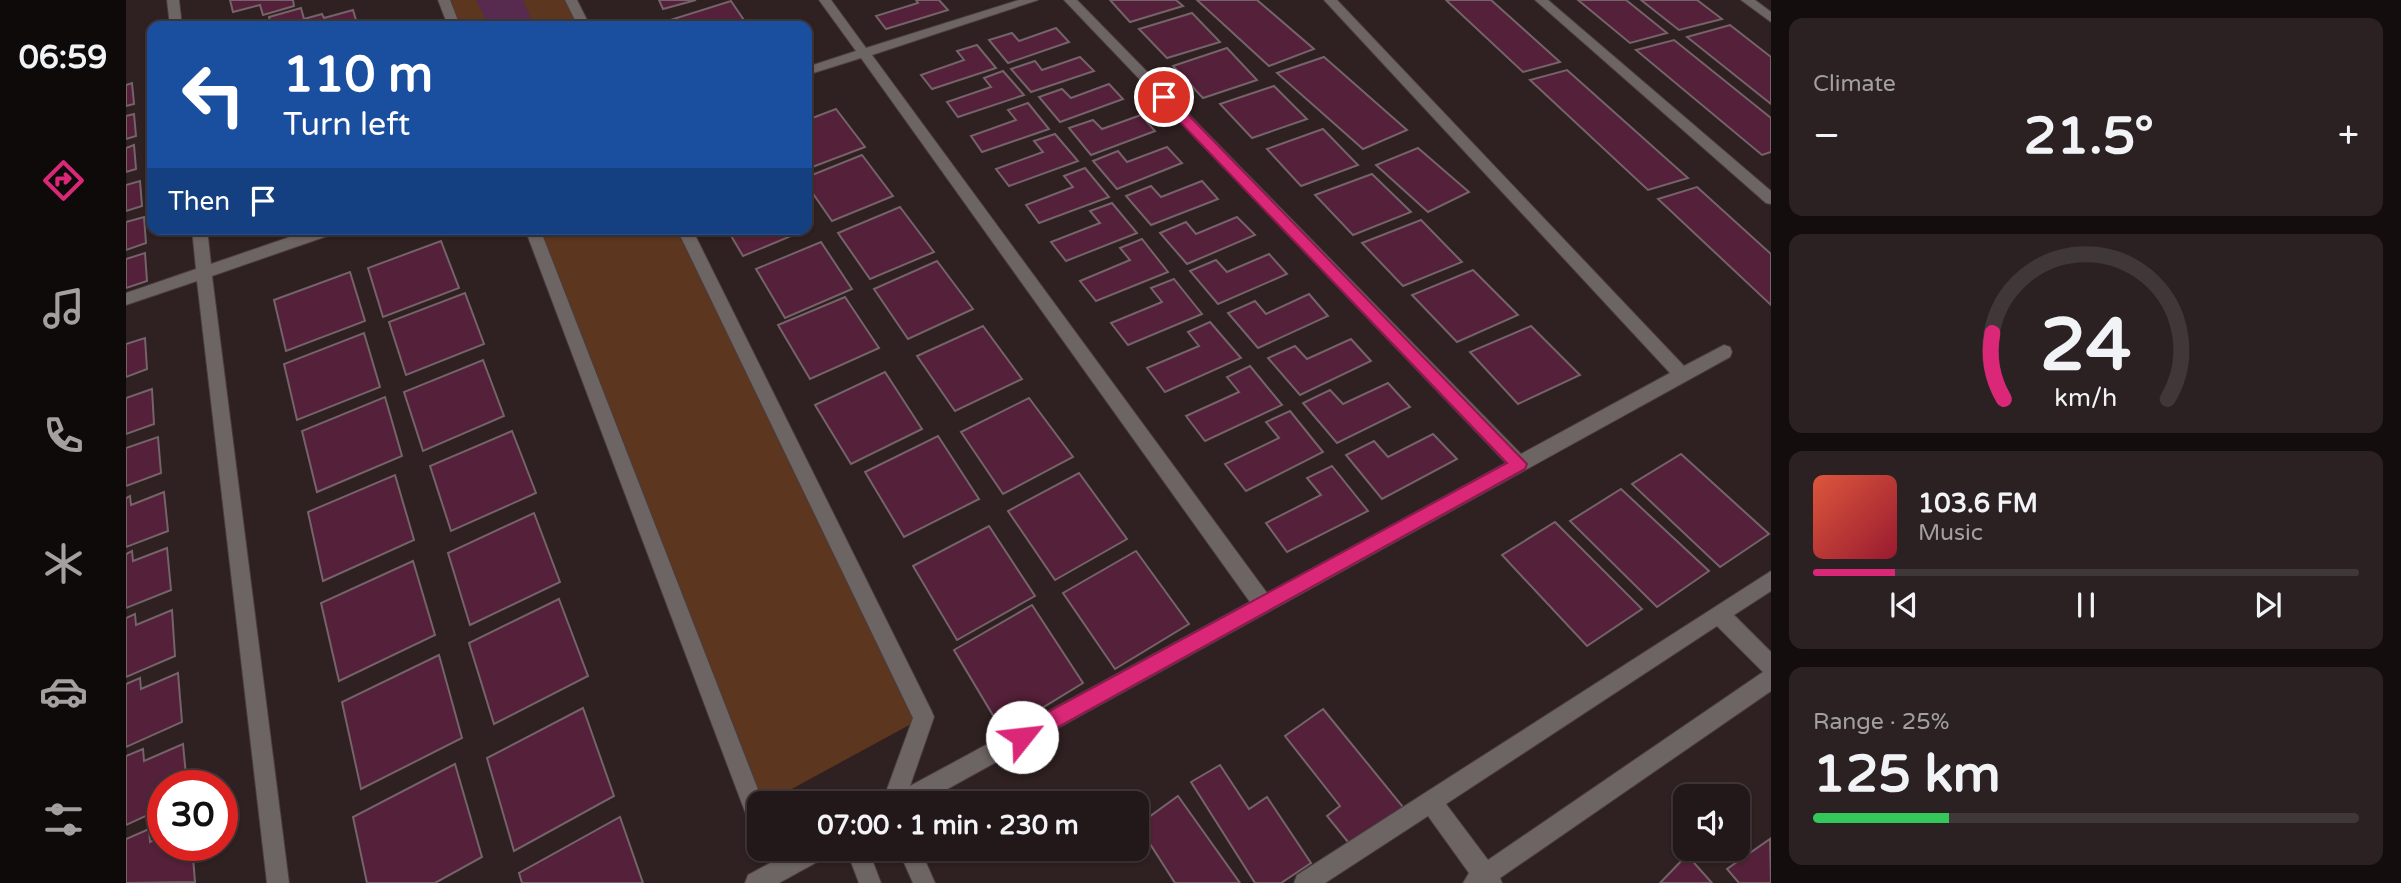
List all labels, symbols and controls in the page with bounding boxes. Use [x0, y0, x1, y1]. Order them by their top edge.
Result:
text: 06:59 [19, 39, 107, 77]
text: 110 m [283, 46, 433, 105]
icon: left [168, 49, 259, 140]
pin [1134, 67, 1194, 127]
text: Climate [1813, 70, 1896, 98]
icon: arrive [1145, 78, 1183, 116]
text: 21.5° [2024, 105, 2154, 168]
text: Turn left [283, 106, 410, 144]
text: − [1813, 113, 1840, 159]
text: + [2338, 113, 2359, 159]
icon: directions [39, 156, 88, 205]
icon: arrive [244, 182, 282, 220]
text: Then [168, 186, 230, 217]
icon: music [39, 284, 88, 333]
text: 24 [2040, 303, 2132, 391]
text: km/h [2055, 383, 2117, 413]
icon: phone [39, 411, 88, 460]
text: 103.6 FM [1918, 488, 2038, 519]
text: Music [1918, 519, 1983, 547]
icon: climate [39, 539, 88, 588]
icon: previous [1885, 586, 1923, 624]
icon: pause [2067, 586, 2105, 624]
icon: next [2249, 586, 2287, 624]
icon: car [39, 667, 88, 716]
position arrow [985, 700, 1059, 774]
text: Range · 25% [1813, 708, 1949, 736]
text: 125 km [1813, 743, 2001, 806]
speed limit sign: 30 [147, 770, 238, 861]
map controls [1673, 784, 1750, 861]
button: sound [1673, 784, 1750, 861]
icon: filters [39, 795, 88, 844]
text: 07:00 · 1 min · 230 m [817, 810, 1079, 841]

